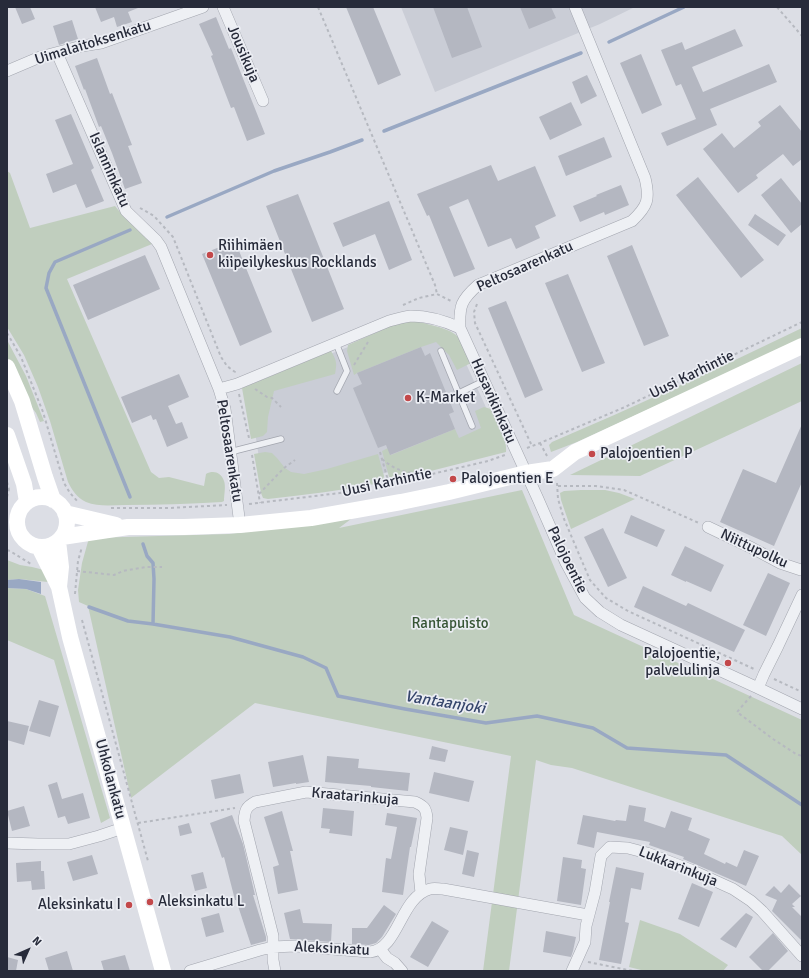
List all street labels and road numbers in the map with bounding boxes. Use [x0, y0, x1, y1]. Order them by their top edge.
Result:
street label: Uimalaitoksenkatu [33, 17, 153, 69]
street label: Jousikuja [223, 23, 263, 85]
street label: Islanninkatu [85, 130, 133, 210]
street label: Peltosaarenkatu [474, 238, 576, 296]
street label: Uusi Karhintie [647, 347, 737, 403]
street label: Husavikinkatu [466, 356, 520, 446]
street label: Peltosaarenkatu [212, 398, 246, 504]
street label: Uusi Karhintie [340, 465, 434, 501]
street label: Palojoentie [543, 524, 591, 596]
street label: Niittupolku [717, 526, 791, 572]
street label: Uhkolankatu [91, 737, 129, 821]
street label: Kraatarinkuja [311, 784, 399, 810]
street label: Lukkarinkuja [636, 843, 720, 891]
street label: Aleksinkatu [294, 938, 370, 960]

